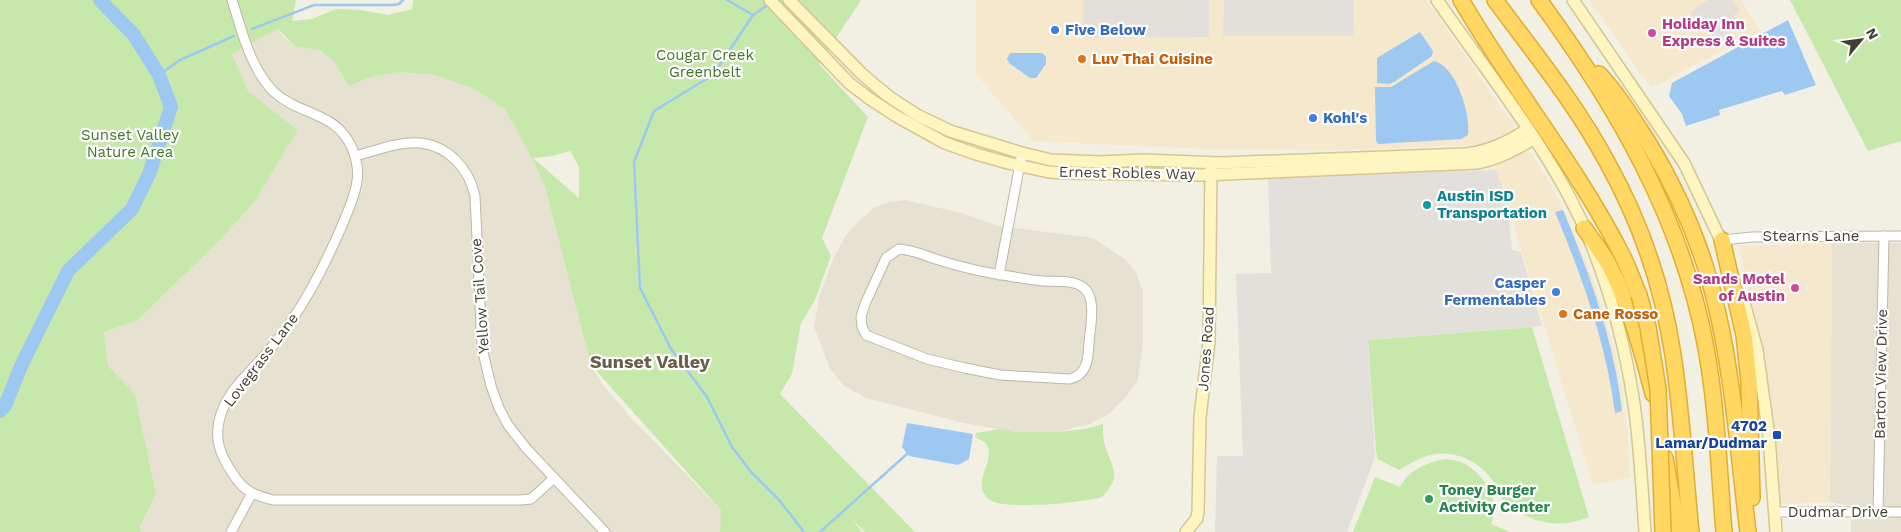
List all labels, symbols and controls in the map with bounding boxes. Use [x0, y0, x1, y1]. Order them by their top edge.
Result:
place label: Holiday Inn Express & Suites [1662, 15, 1786, 50]
north arrow [1836, 15, 1886, 65]
place label: Five Below [1065, 21, 1146, 39]
marker: Five Below [1049, 24, 1061, 36]
text: N [1863, 25, 1882, 42]
marker: Holiday Inn Express & Suites [1646, 27, 1658, 39]
park label: Cougar Creek Greenbelt [656, 46, 754, 81]
place label: Luv Thai Cuisine [1092, 50, 1213, 68]
marker: Luv Thai Cuisine [1076, 53, 1088, 65]
place label: Kohl's [1323, 109, 1367, 127]
marker: Kohl's [1307, 112, 1319, 124]
park label: Sunset Valley Nature Area [81, 126, 179, 161]
street label: Ernest Robles Way [1059, 163, 1196, 183]
place label: Austin ISD Transportation [1437, 187, 1547, 222]
marker: Austin ISD Transportation [1421, 199, 1433, 211]
street label: Stearns Lane [1763, 227, 1859, 245]
street label: Yellow Tail Cove [467, 238, 493, 354]
place label: Sands Motel of Austin [1693, 270, 1785, 305]
place label: Casper Fermentables [1444, 274, 1547, 309]
marker: Sands Motel of Austin [1789, 282, 1801, 294]
marker: Casper Fermentables [1550, 286, 1562, 298]
place label: Cane Rosso [1573, 305, 1658, 323]
street label: Jones Road [1194, 306, 1218, 392]
marker: Cane Rosso [1557, 308, 1569, 320]
street label: Lovegrass Lane [220, 309, 302, 411]
street label: Barton View Drive [1871, 309, 1891, 439]
district label: Sunset Valley [590, 351, 711, 372]
place label: 4702 Lamar/Dudmar [1655, 417, 1768, 452]
marker: 4702 Lamar/Dudmar [1771, 429, 1783, 441]
place label: Toney Burger Activity Center [1439, 481, 1551, 516]
marker: Toney Burger Activity Center [1423, 493, 1435, 505]
street label: Dudmar Drive [1788, 503, 1888, 521]

